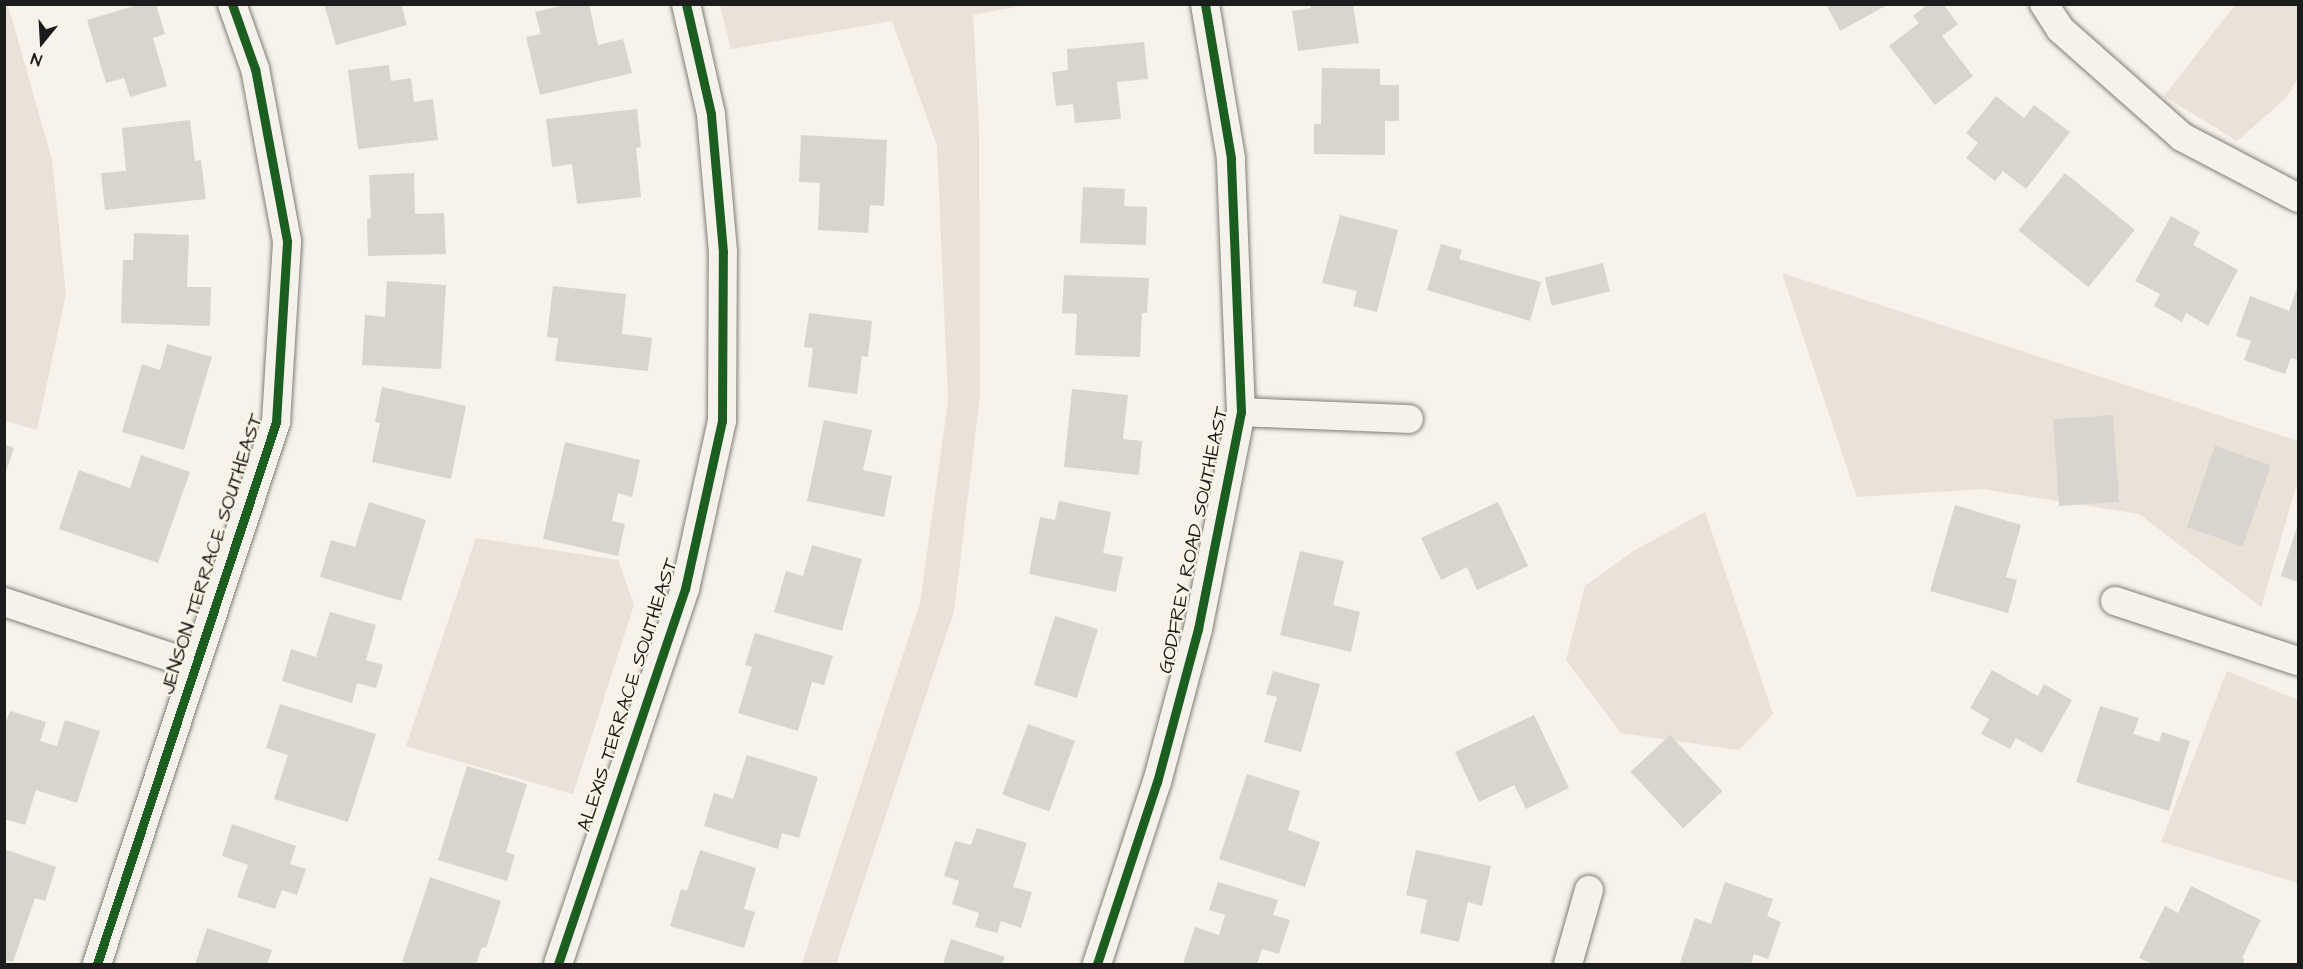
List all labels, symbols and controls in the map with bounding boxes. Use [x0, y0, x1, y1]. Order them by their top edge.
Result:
north arrow [12, 12, 72, 72]
text: N [28, 47, 45, 71]
street label: GODFREY ROAD SOUTHEAST [1154, 404, 1234, 676]
street label: JENSON TERRACE SOUTHEAST [155, 411, 269, 697]
street label: ALEXIS TERRACE SOUTHEAST [572, 555, 684, 835]

